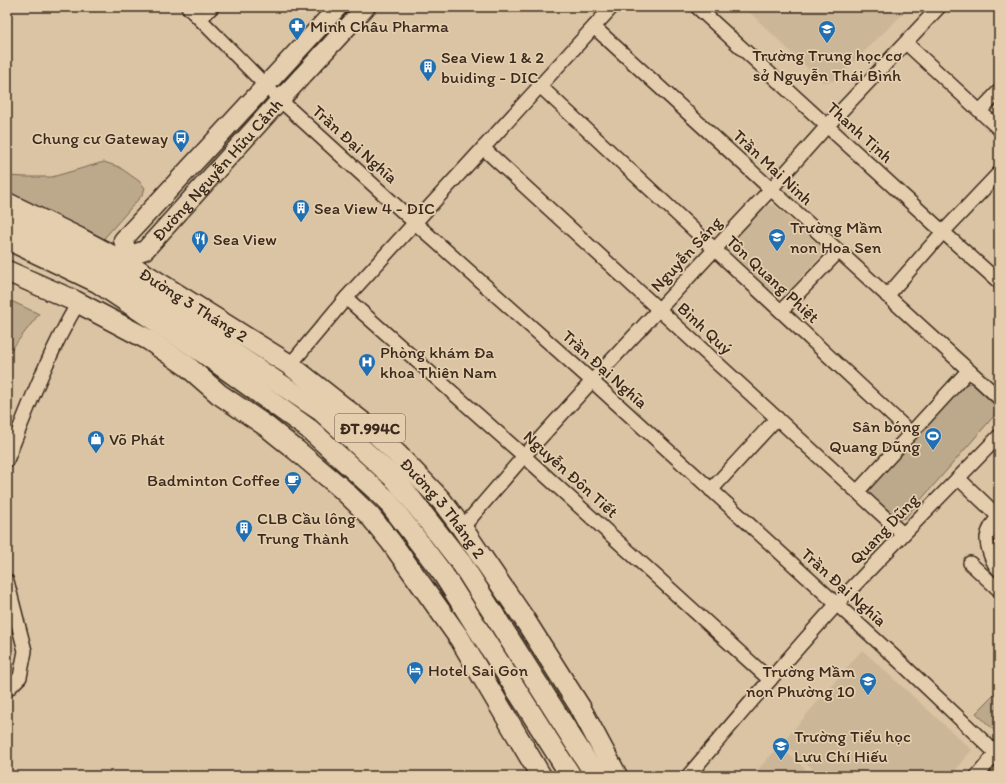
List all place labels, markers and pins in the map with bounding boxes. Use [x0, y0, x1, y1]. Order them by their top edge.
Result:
pharmacy icon: Minh Châu Pharma [287, 16, 307, 41]
place label: Minh Châu Pharma [310, 16, 449, 36]
school or university icon: Trường Trung học cơ sở Nguyễn Thái Bình [817, 19, 837, 44]
place label: Trường Trung học cơ sở Nguyễn Thái Bình [752, 45, 902, 85]
place label: Sea View 1 & 2 buiding - DIC [441, 47, 544, 87]
building icon: Sea View 1 & 2 buiding - DIC [418, 57, 438, 82]
place label: Chung cư Gateway [32, 128, 168, 148]
bus stop icon: Chung cư Gateway [171, 128, 191, 153]
building icon: Sea View 4 - DIC [291, 198, 311, 223]
place label: Sea View 4 - DIC [314, 198, 435, 218]
place label: Trường Mầm non Hoa Sen [790, 217, 882, 257]
school or university icon: Trường Mầm non Hoa Sen [767, 227, 787, 252]
restaurant icon: Sea View [190, 229, 210, 254]
place label: Sea View [213, 229, 277, 249]
place label: Phòng khám Đa khoa Thiên Nam [380, 342, 497, 382]
hospital icon: Phòng khám Đa khoa Thiên Nam [357, 352, 377, 377]
place label: Sân bóng Quang Dũng [829, 416, 920, 456]
sports icon: Sân bóng Quang Dũng [923, 426, 943, 451]
shop icon: Võ Phát [86, 429, 106, 454]
place label: Võ Phát [109, 429, 166, 449]
place label: Badminton Coffee [147, 470, 280, 490]
cafe icon: Badminton Coffee [283, 470, 303, 495]
place label: CLB Cầu lông Trung Thành [257, 508, 356, 548]
building icon: CLB Cầu lông Trung Thành [234, 518, 254, 543]
hotel icon: Hotel Sai Gon [405, 660, 425, 685]
place label: Hotel Sai Gon [428, 660, 528, 680]
place label: Trường Mầm non Phường 10 [746, 661, 855, 701]
school or university icon: Trường Mầm non Phường 10 [858, 671, 878, 696]
place label: Trường Tiểu học Lưu Chí Hiếu [794, 726, 911, 766]
school or university icon: Trường Tiểu học Lưu Chí Hiếu [771, 736, 791, 761]

